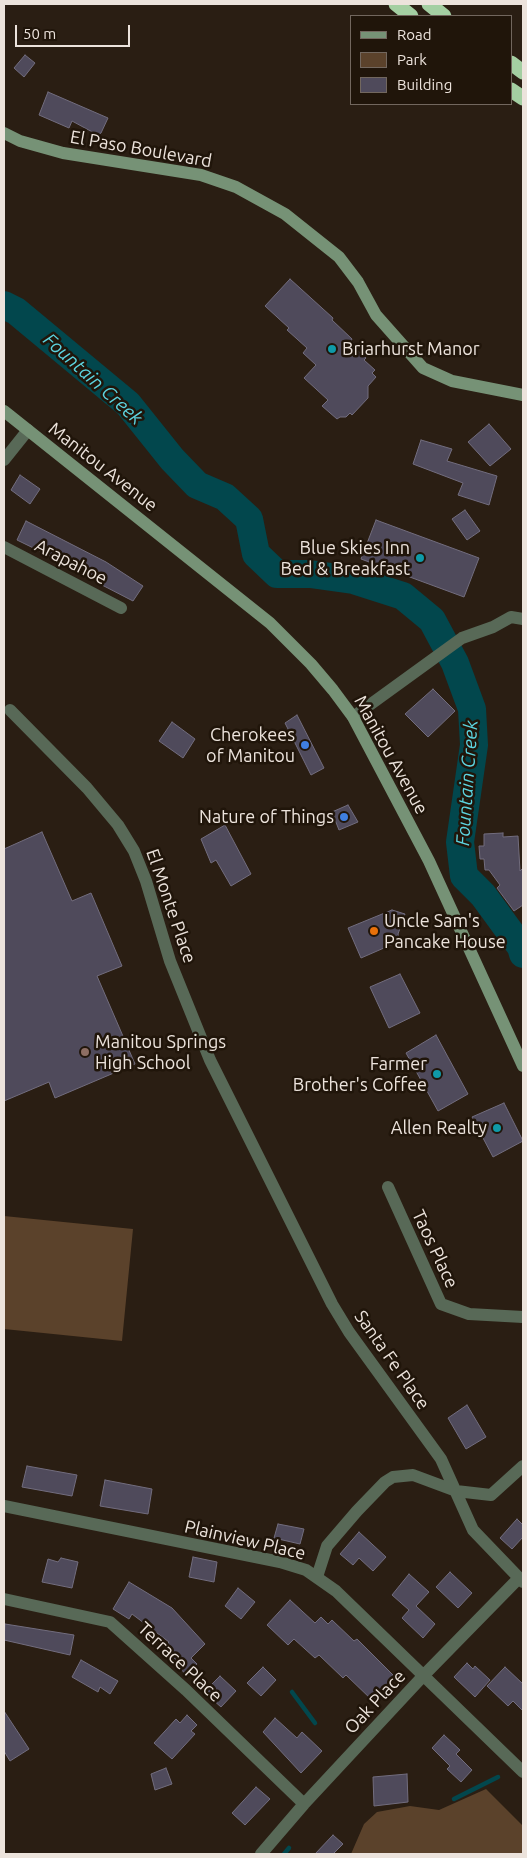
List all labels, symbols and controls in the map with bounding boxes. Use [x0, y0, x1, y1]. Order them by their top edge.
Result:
scale bar [18, 15, 132, 47]
legend [350, 15, 512, 105]
text: 50 m [23, 25, 56, 42]
text: Road [397, 26, 432, 43]
text: Park [397, 51, 427, 68]
text: Building [397, 76, 452, 93]
street label: El Paso Boulevard [68, 126, 214, 172]
water label: Fountain Creek [38, 328, 148, 430]
place label: Briarhurst Manor [342, 338, 480, 360]
marker: Briarhurst Manor [326, 343, 338, 355]
street label: Manitou Avenue [44, 418, 162, 516]
street label: Arapahoe [31, 535, 111, 589]
place label: Blue Skies Inn Bed & Breakfast [281, 537, 410, 580]
marker: Blue Skies Inn Bed & Breakfast [414, 552, 426, 564]
street label: Manitou Avenue [350, 692, 432, 818]
water label: Fountain Creek [451, 719, 483, 847]
place label: Cherokees of Manitou [206, 724, 295, 766]
marker: Cherokees of Manitou [299, 739, 311, 751]
place label: Nature of Things [199, 806, 334, 828]
marker: Nature of Things [338, 811, 350, 823]
street label: El Monte Place [141, 846, 201, 966]
place label: Uncle Sam's Pancake House [384, 910, 506, 952]
marker: Uncle Sam's Pancake House [368, 925, 380, 937]
place label: Manitou Springs High School [95, 1031, 226, 1074]
marker: Manitou Springs High School [79, 1046, 91, 1058]
place label: Farmer Brother's Coffee [293, 1053, 427, 1096]
marker: Farmer Brother's Coffee [431, 1068, 443, 1080]
place label: Allen Realty [391, 1117, 487, 1139]
marker: Allen Realty [491, 1122, 503, 1134]
street label: Taos Place [407, 1206, 463, 1292]
street label: Santa Fe Place [350, 1306, 434, 1414]
street label: Plainview Place [182, 1516, 308, 1564]
street label: Terrace Place [133, 1617, 227, 1707]
street label: Oak Place [340, 1666, 410, 1738]

